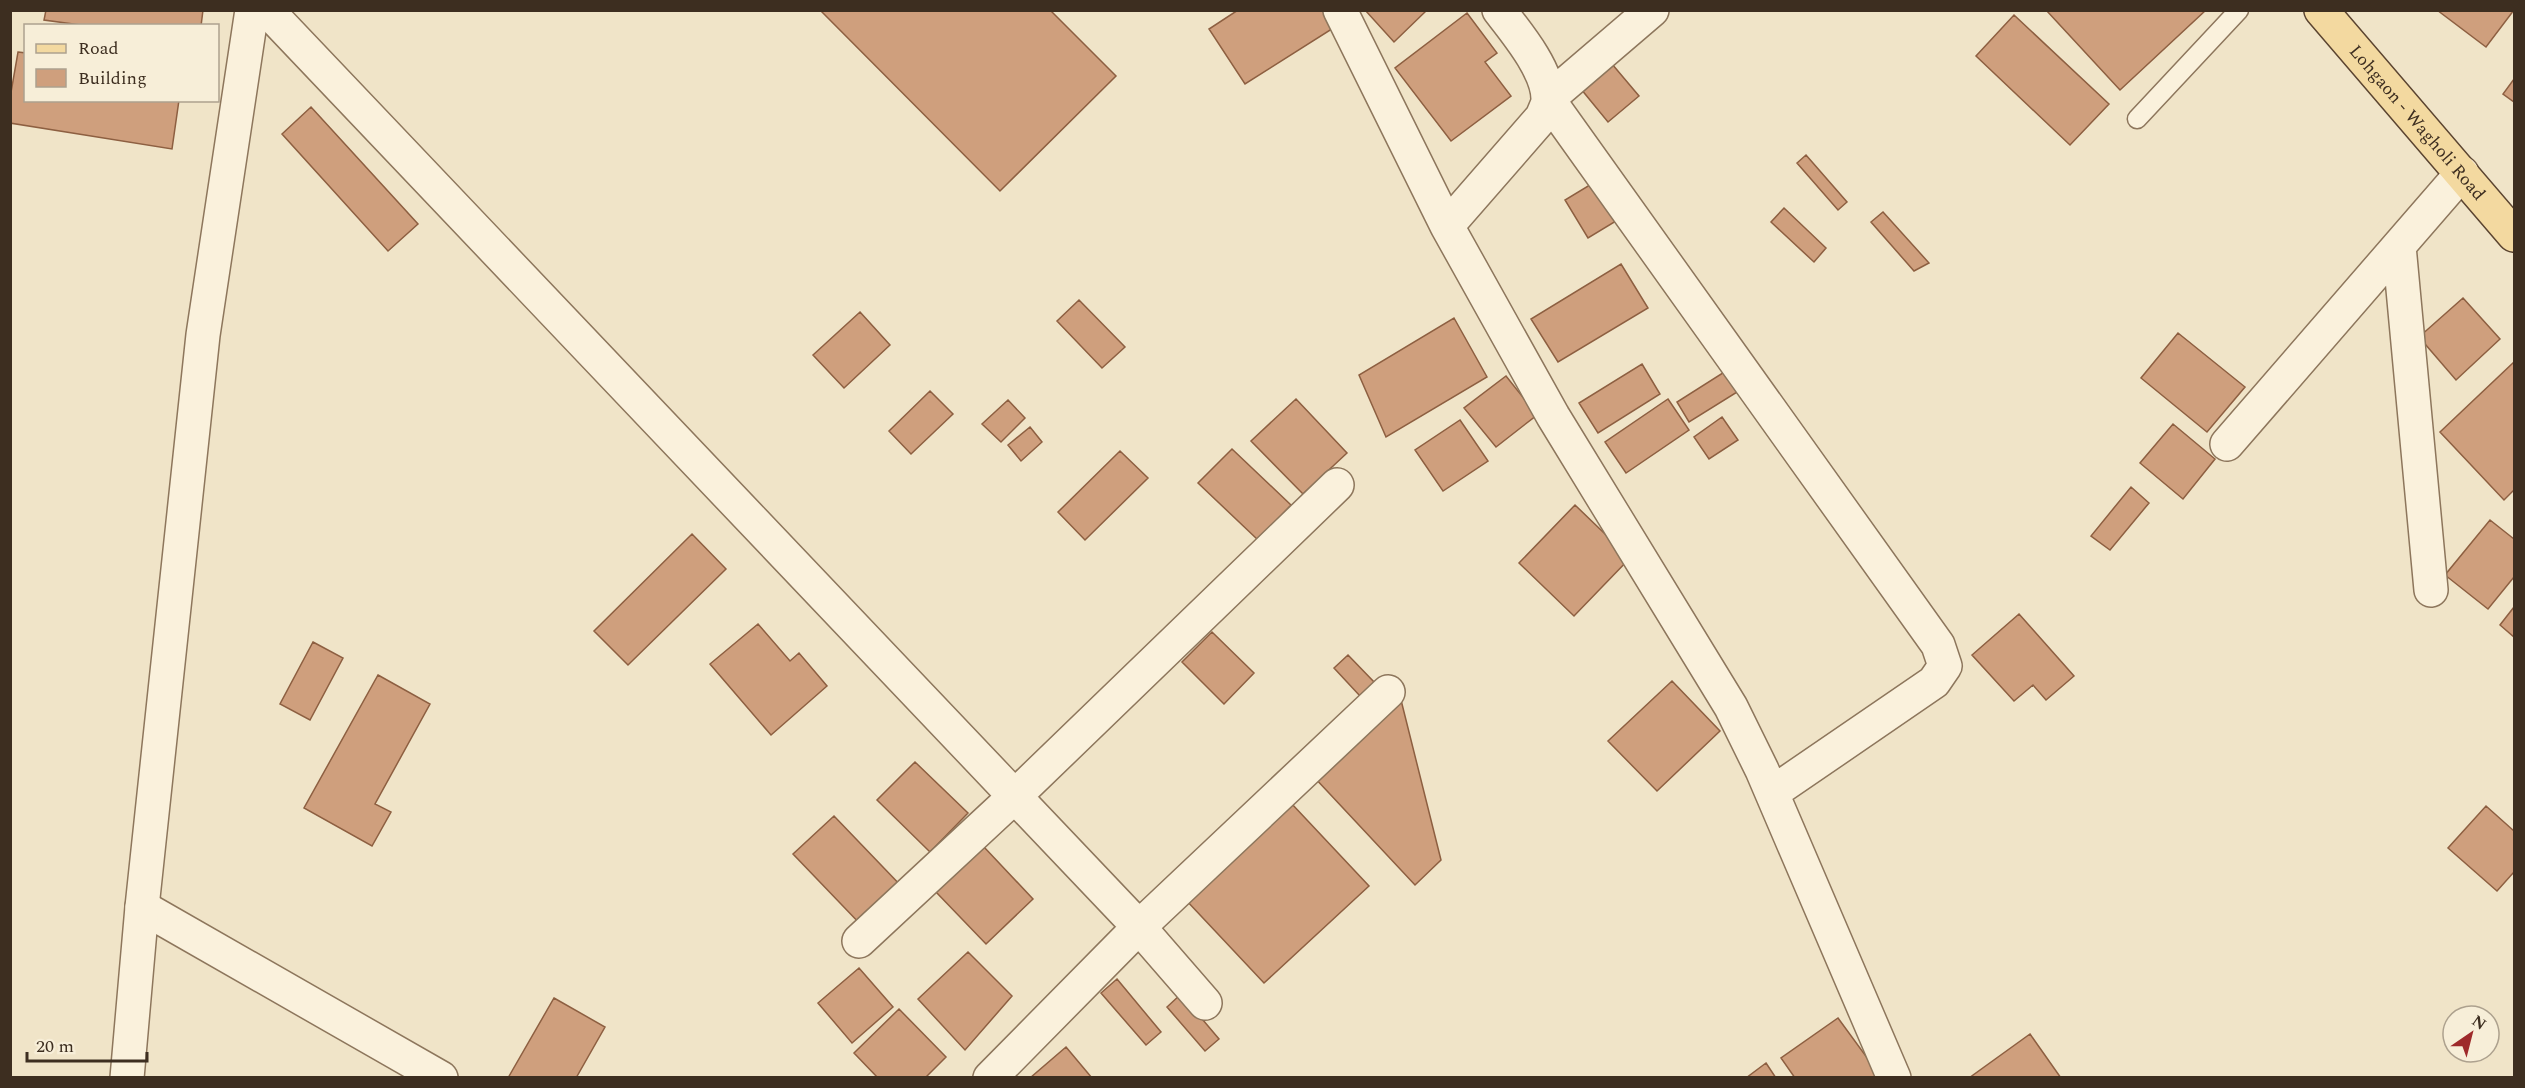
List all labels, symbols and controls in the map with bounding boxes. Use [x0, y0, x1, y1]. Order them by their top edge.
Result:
legend [24, 24, 219, 102]
text: Road [78, 35, 119, 62]
street label: Lohgaon - Wagholi Road [2343, 38, 2492, 206]
text: Building [78, 65, 147, 92]
north arrow [2441, 1004, 2501, 1064]
text: N [2467, 1009, 2491, 1036]
scale bar [27, 1025, 147, 1063]
text: 20 m [36, 1033, 74, 1060]

